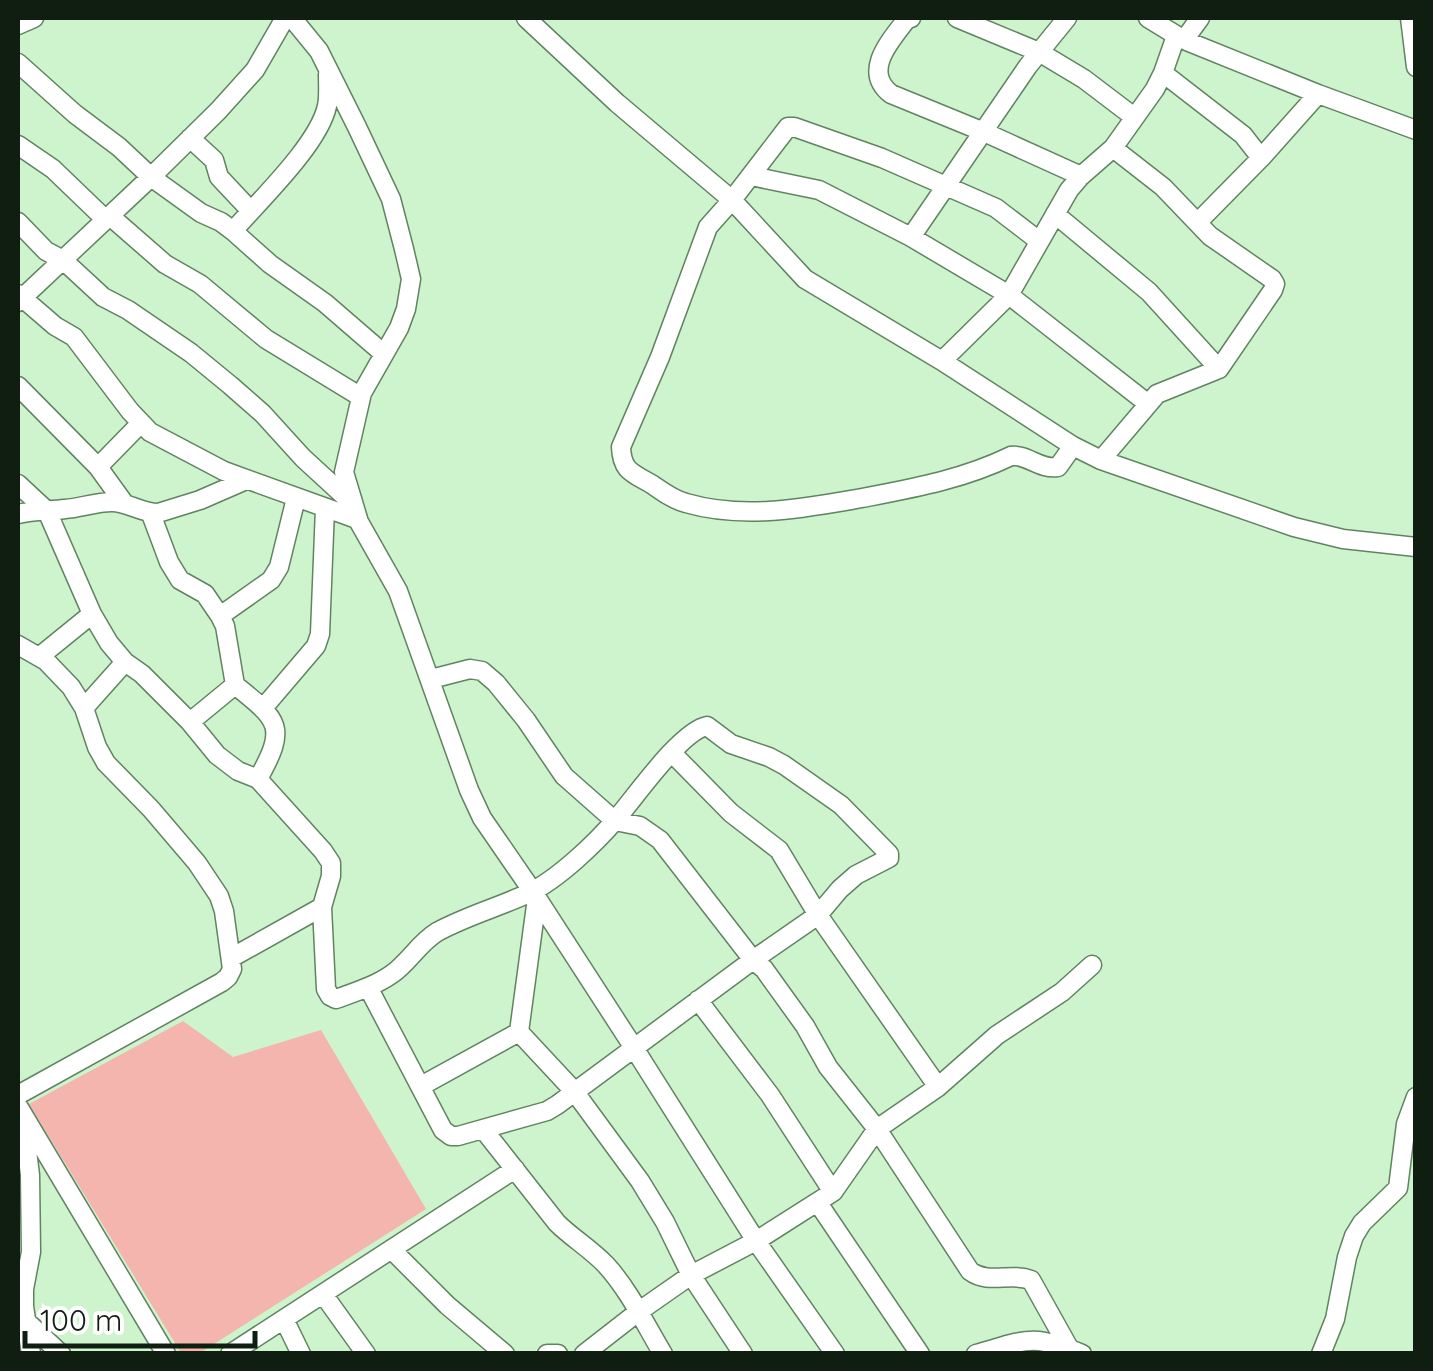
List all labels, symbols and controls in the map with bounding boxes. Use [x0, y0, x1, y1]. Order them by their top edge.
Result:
scale bar [25, 1286, 255, 1348]
text: 100 m [40, 1301, 122, 1339]

